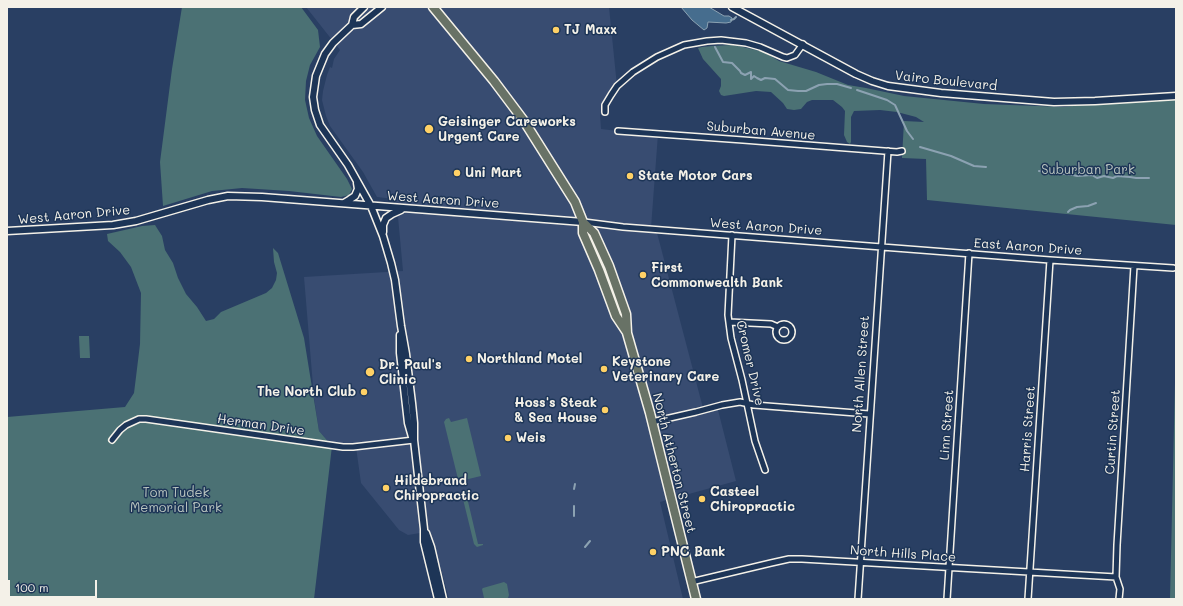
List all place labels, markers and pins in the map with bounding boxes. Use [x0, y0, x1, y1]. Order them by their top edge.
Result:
place label: TJ Maxx [564, 22, 617, 38]
marker: TJ Maxx [551, 25, 561, 35]
place label: Geisinger Careworks Urgent Care [438, 114, 576, 145]
marker: Geisinger Careworks Urgent Care [423, 123, 435, 135]
place label: Uni Mart [465, 165, 522, 181]
marker: Uni Mart [452, 168, 462, 178]
place label: State Motor Cars [638, 168, 753, 184]
marker: State Motor Cars [625, 171, 635, 181]
place label: First Commonwealth Bank [651, 260, 783, 291]
marker: First Commonwealth Bank [638, 270, 648, 280]
place label: Northland Motel [477, 351, 582, 367]
marker: Northland Motel [464, 354, 474, 364]
place label: Keystone Veterinary Care [612, 354, 719, 385]
place label: Dr. Paul's Clinic [379, 357, 442, 388]
marker: Keystone Veterinary Care [599, 364, 609, 374]
marker: Dr. Paul's Clinic [364, 366, 376, 378]
place label: The North Club [257, 384, 356, 400]
marker: The North Club [359, 387, 369, 397]
place label: Hoss's Steak & Sea House [514, 395, 597, 426]
marker: Hoss's Steak & Sea House [600, 405, 610, 415]
place label: Weis [516, 430, 546, 446]
marker: Weis [503, 433, 513, 443]
place label: Hildebrand Chiropractic [394, 473, 479, 504]
marker: Hildebrand Chiropractic [381, 483, 391, 493]
place label: Casteel Chiropractic [710, 484, 795, 515]
marker: Casteel Chiropractic [697, 494, 707, 504]
place label: PNC Bank [661, 544, 725, 560]
marker: PNC Bank [648, 547, 658, 557]

